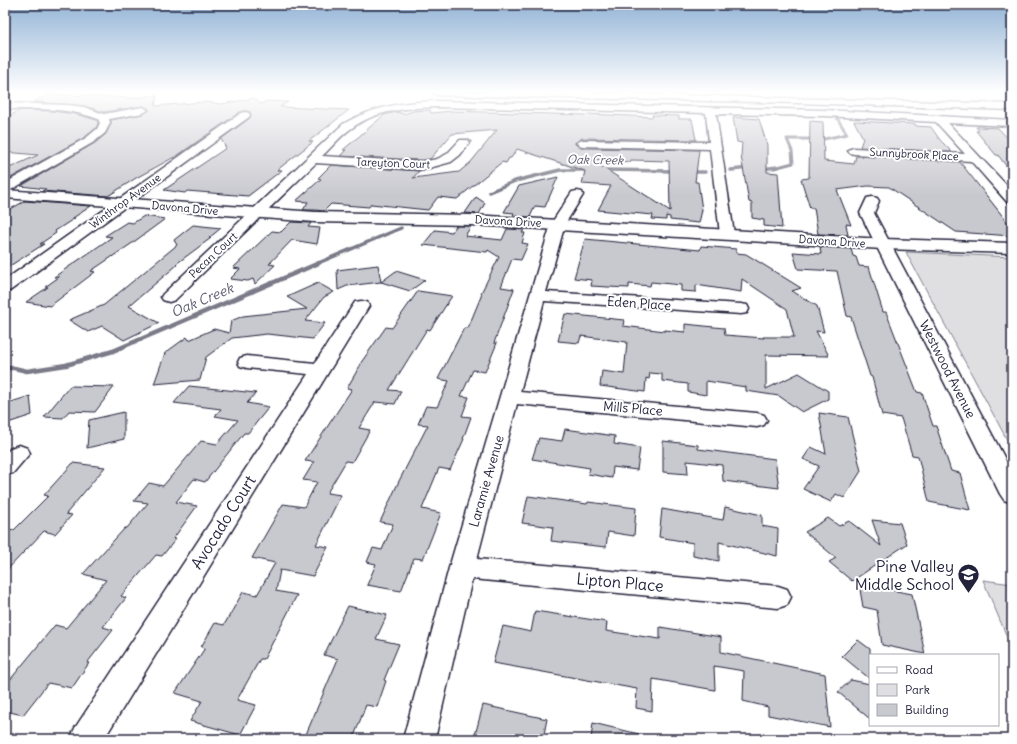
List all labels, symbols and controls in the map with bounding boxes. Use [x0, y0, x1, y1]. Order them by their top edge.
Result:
street label: Sunnybrook Place [869, 145, 959, 163]
water label: Oak Creek [567, 152, 624, 168]
street label: Tareyton Court [356, 155, 431, 171]
street label: Winthrop Avenue [86, 170, 164, 232]
street label: Davona Drive [151, 198, 219, 218]
street label: Davona Drive [474, 212, 542, 230]
street label: Pecan Court [186, 229, 240, 281]
street label: Davona Drive [798, 232, 866, 250]
water label: Oak Creek [168, 278, 237, 321]
street label: Eden Place [606, 293, 672, 314]
street label: Westwood Avenue [916, 317, 980, 421]
street label: Mills Place [602, 397, 663, 420]
street label: Laramie Avenue [465, 433, 508, 529]
street label: Avocado Court [186, 471, 260, 573]
place label: Pine Valley Middle School [855, 556, 954, 594]
school or university icon: Pine Valley Middle School [956, 562, 982, 595]
street label: Lipton Place [576, 568, 664, 596]
legend [869, 654, 999, 726]
text: Road [905, 662, 933, 677]
text: Park [905, 682, 930, 697]
text: Building [905, 702, 949, 717]

